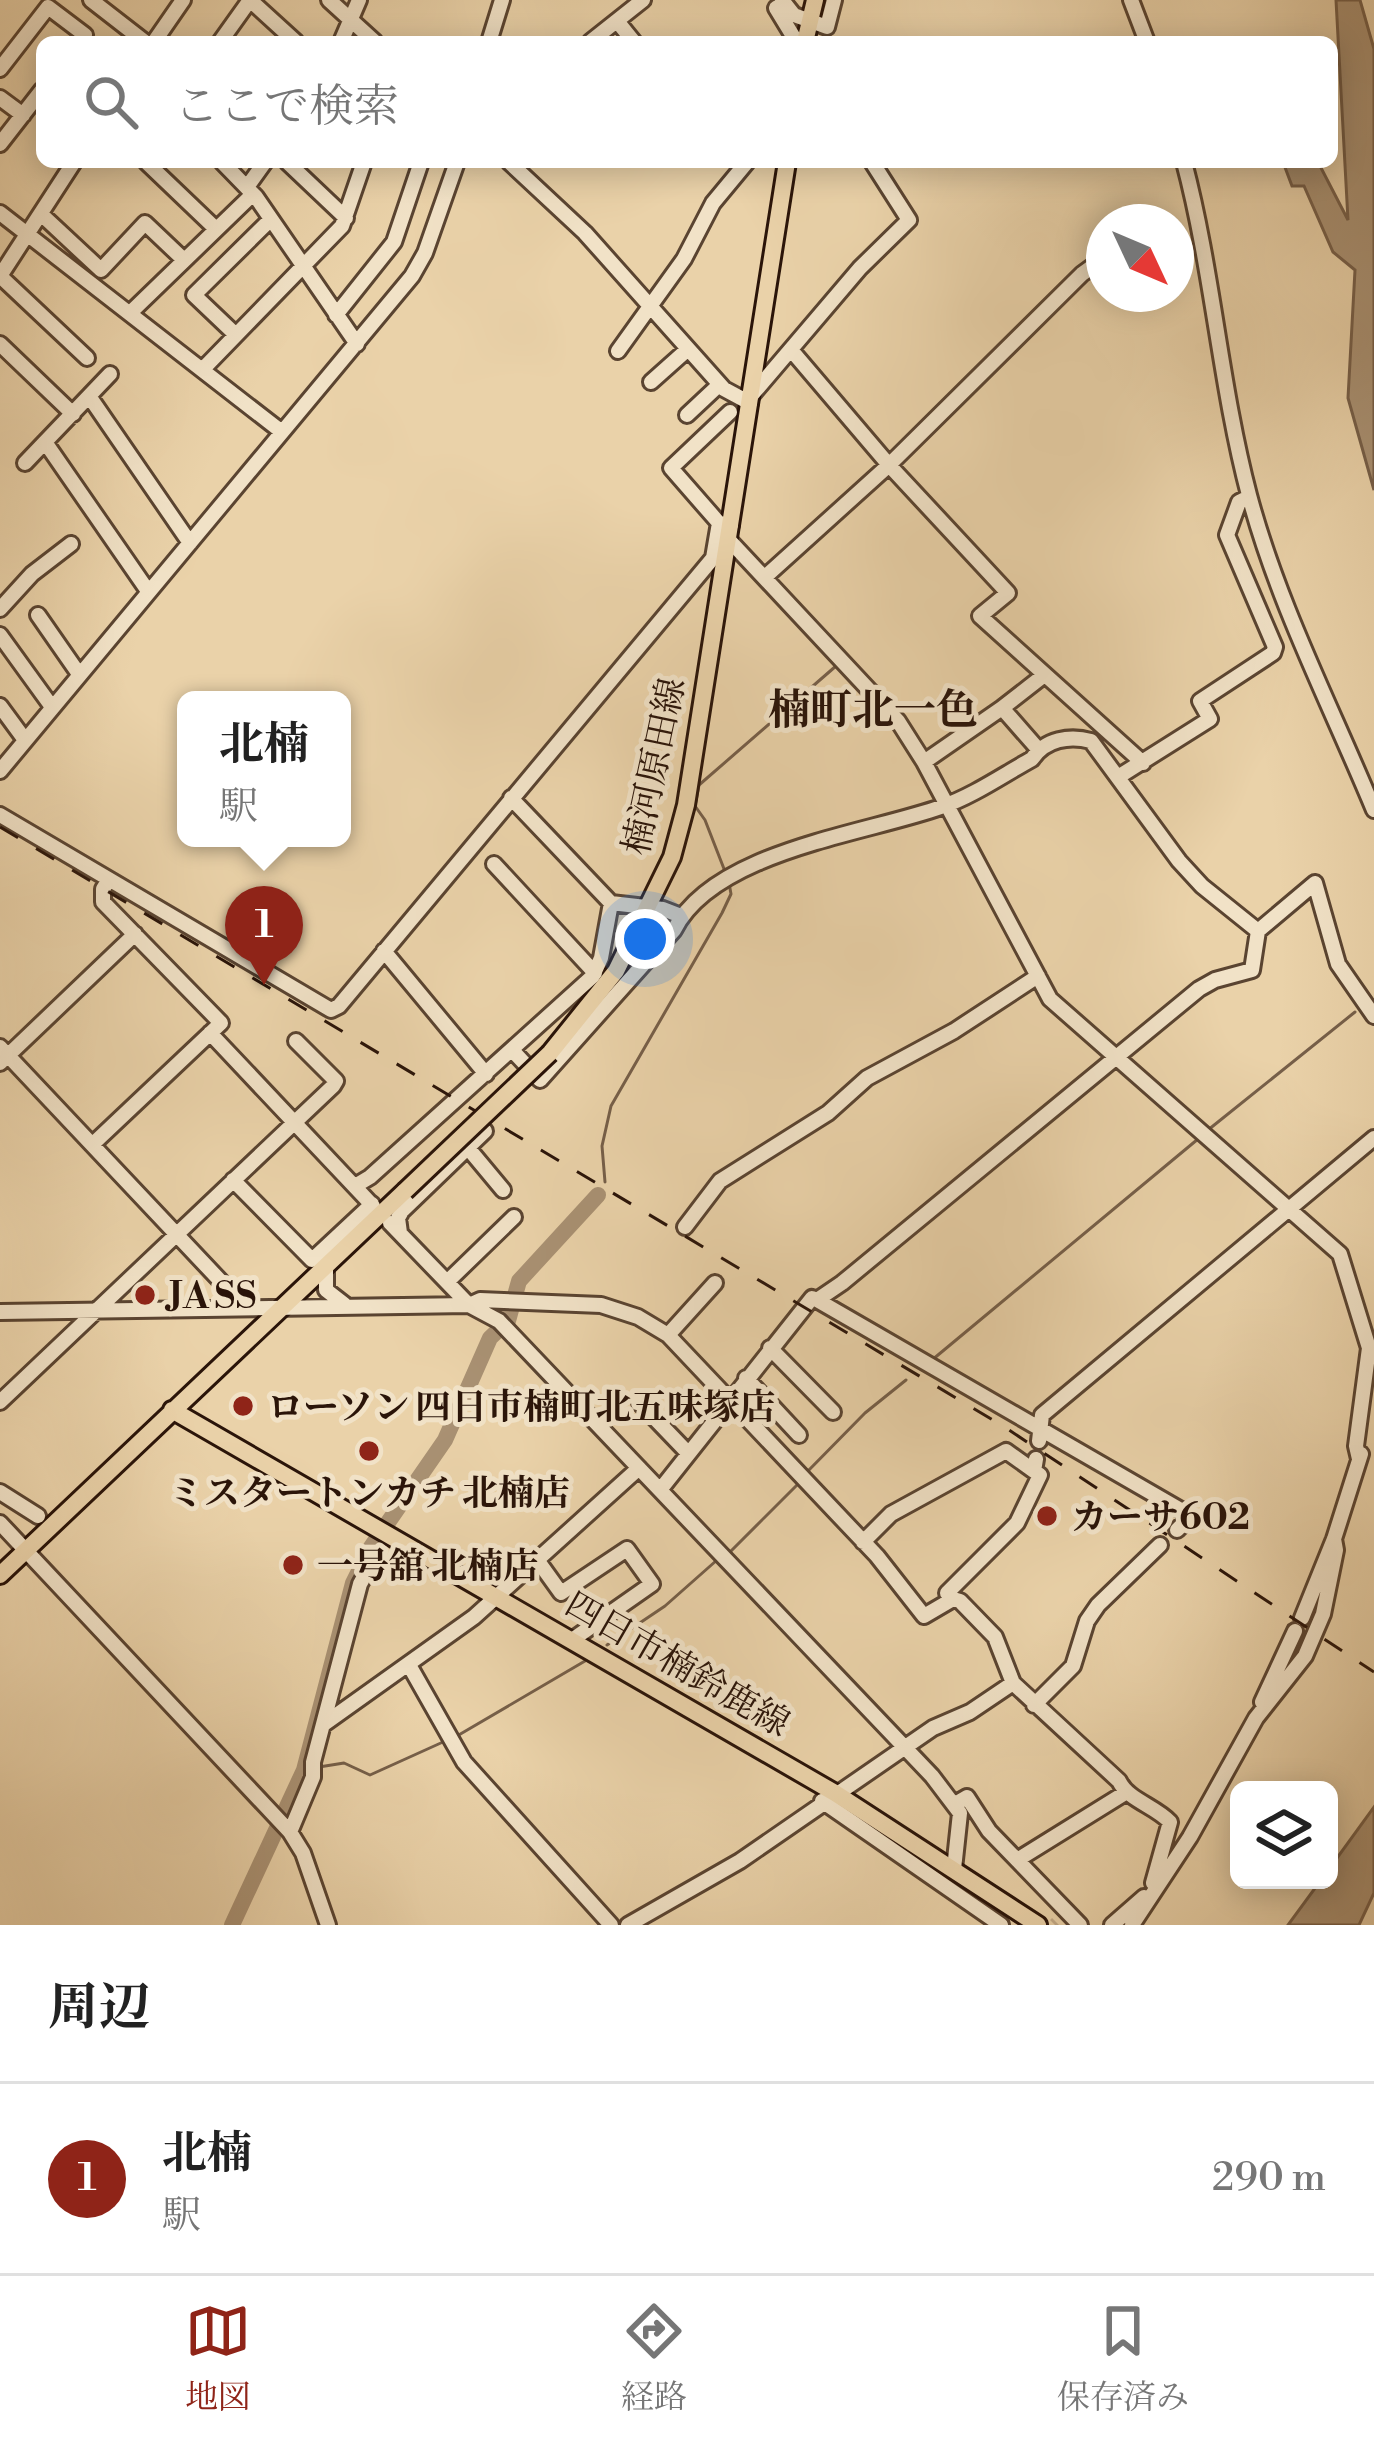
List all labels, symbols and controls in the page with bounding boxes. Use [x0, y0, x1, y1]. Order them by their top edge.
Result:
search box [36, 36, 1338, 168]
icon: search [78, 69, 144, 135]
text: ここで検索 [174, 79, 399, 136]
north arrow [1086, 204, 1194, 312]
street label: 楠河原田線 [615, 674, 696, 859]
district label: 楠町北一色 [768, 685, 978, 738]
popup [177, 691, 351, 847]
text: 北楠 [219, 717, 309, 774]
text: 駅 [219, 783, 258, 832]
pin: 1 [225, 886, 303, 985]
your location [615, 909, 675, 969]
place label: JA SS [164, 1275, 256, 1320]
marker: JA SS [132, 1282, 158, 1308]
place label: ローソン 四日市楠町北五味塚店 [267, 1386, 775, 1431]
marker: ローソン 四日市楠町北五味塚店 [230, 1393, 256, 1419]
marker: ミスタートンカチ 北楠店 [356, 1438, 382, 1464]
place label: ミスタートンカチ 北楠店 [168, 1472, 570, 1517]
place label: カーサ602 [1071, 1496, 1250, 1541]
marker: カーサ602 [1034, 1503, 1060, 1529]
place label: 一号舘 北楠店 [317, 1545, 539, 1590]
marker: 一号舘 北楠店 [280, 1552, 306, 1578]
street label: 四日市楠鈴鹿線 [556, 1583, 797, 1748]
map controls [1230, 1781, 1338, 1889]
button: layers [1230, 1781, 1338, 1889]
text: 周辺 [48, 1977, 150, 2041]
text: 北楠 [162, 2126, 252, 2183]
text: 1 [78, 2154, 96, 2203]
text: 290 m [1212, 2154, 1326, 2203]
text: 駅 [162, 2192, 201, 2241]
tab: 地図 [185, 2298, 251, 2419]
tab: 経路 [621, 2298, 687, 2419]
tab: 保存済み [1057, 2298, 1189, 2419]

